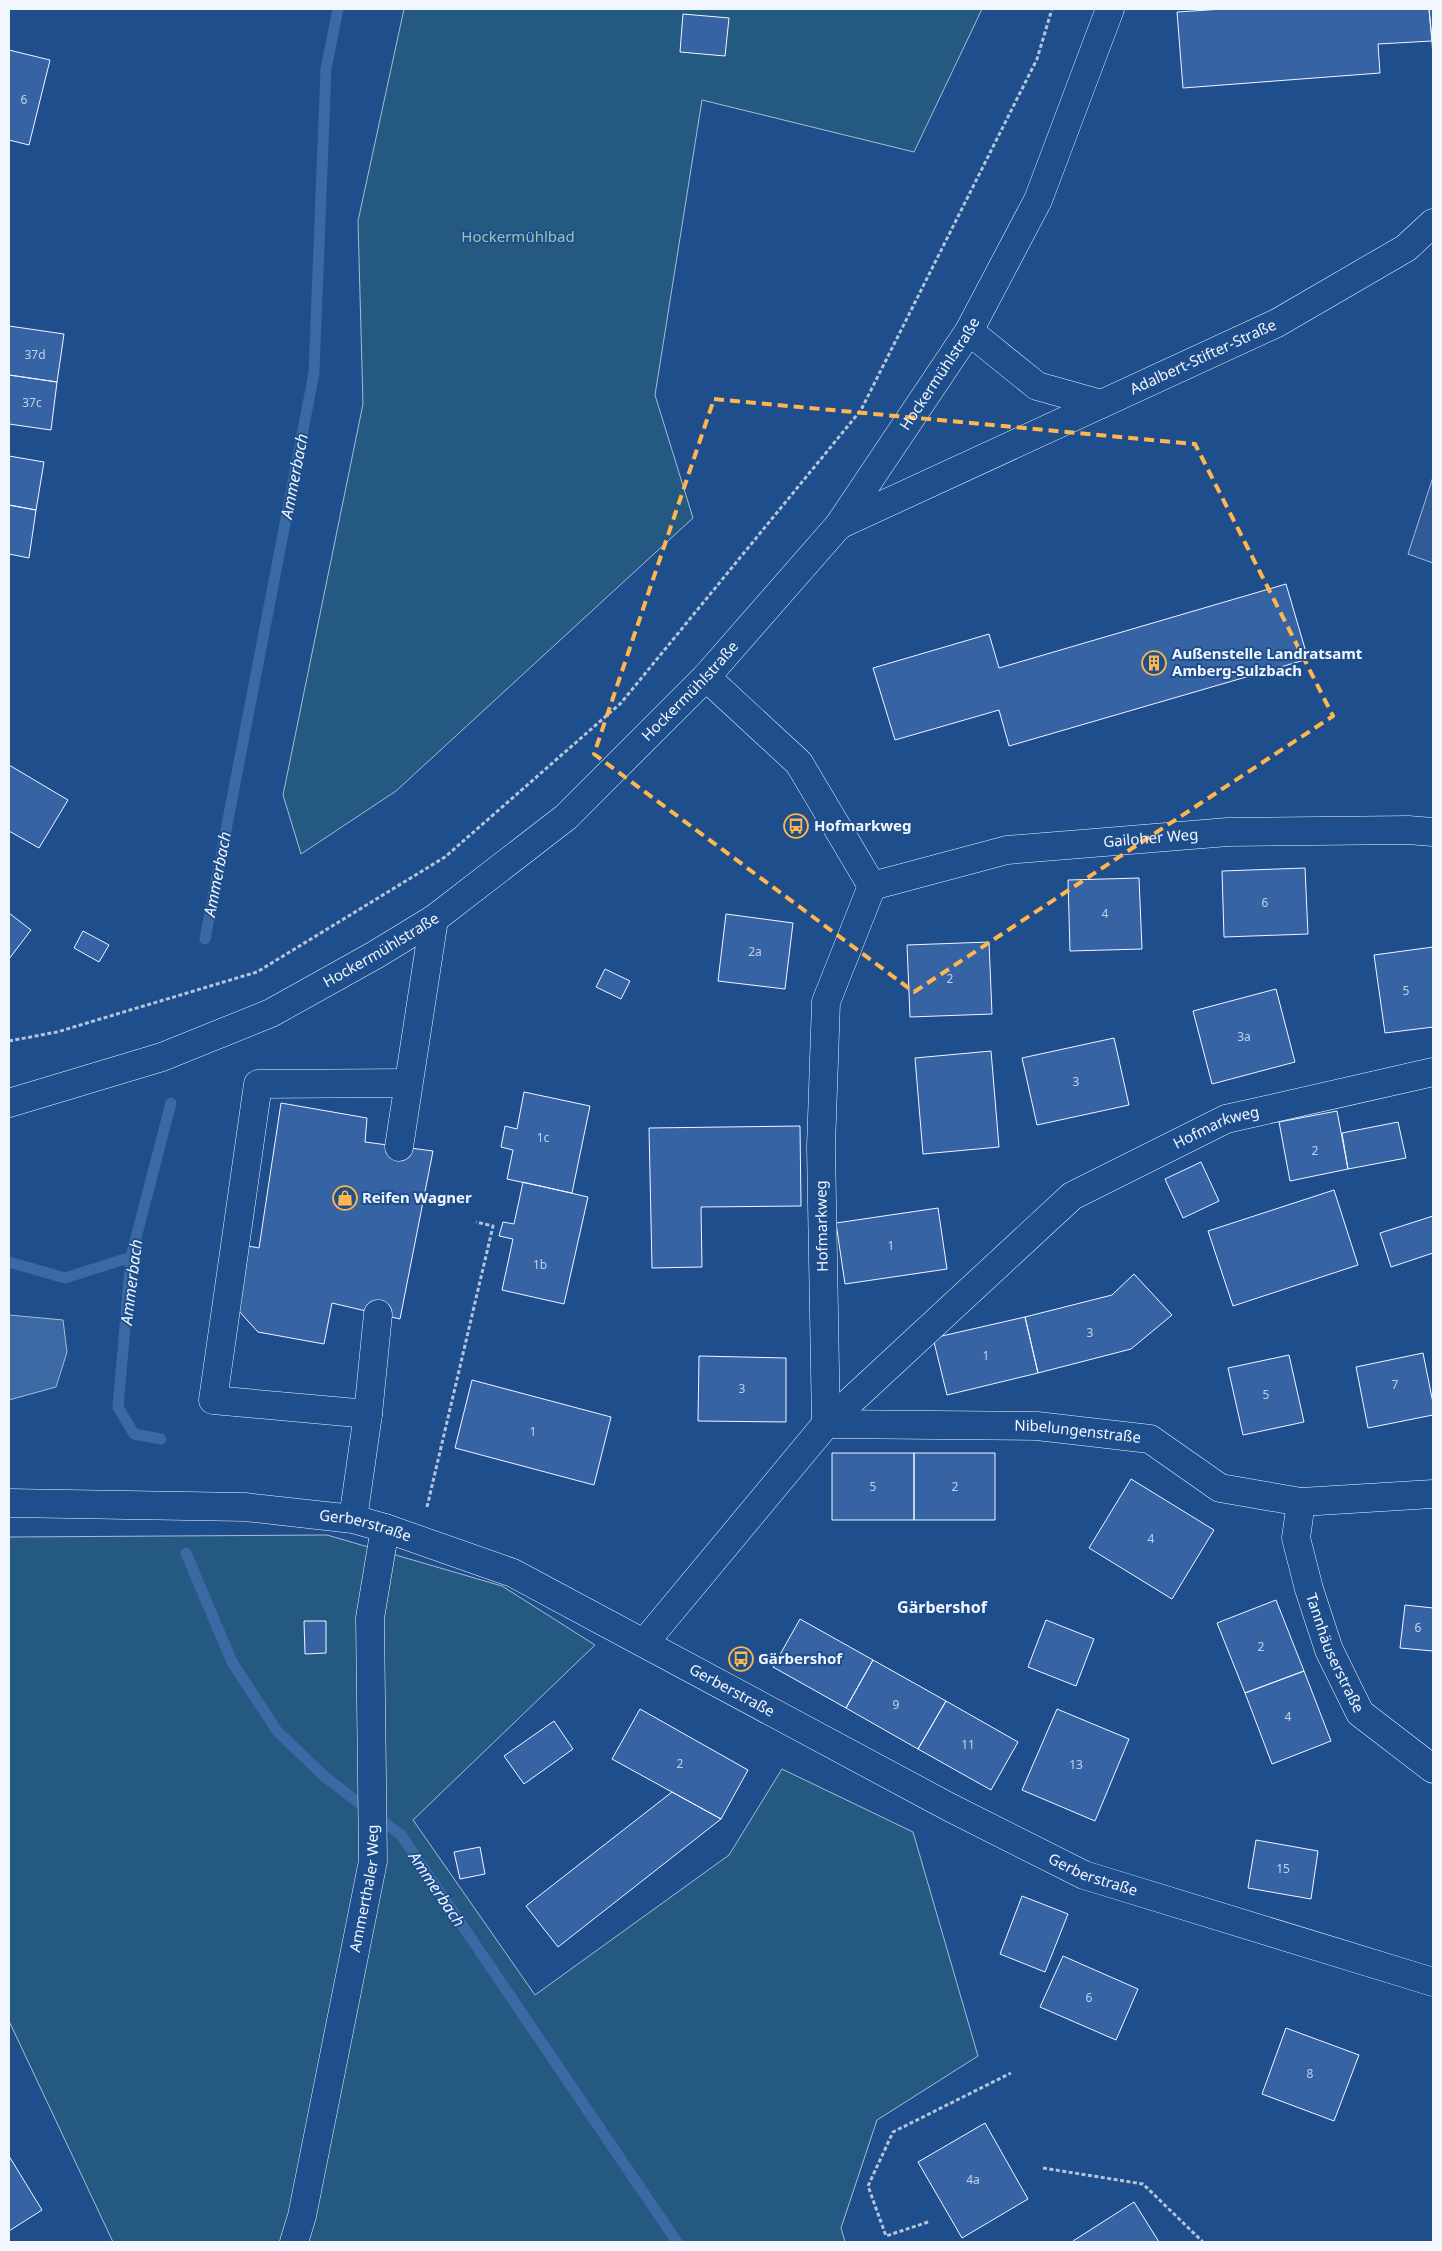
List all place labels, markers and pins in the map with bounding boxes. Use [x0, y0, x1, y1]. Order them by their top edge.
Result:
place label: Außenstelle Landratsamt Amberg-Sulzbach [1172, 643, 1363, 680]
building icon: Außenstelle Landratsamt Amberg-Sulzbach [1141, 650, 1167, 676]
bus stop icon: Hofmarkweg [783, 813, 809, 839]
place label: Hofmarkweg [814, 815, 912, 835]
shop icon: Reifen Wagner [332, 1185, 358, 1211]
place label: Reifen Wagner [362, 1187, 472, 1207]
bus stop icon: Gärbershof [728, 1646, 754, 1672]
place label: Gärbershof [758, 1648, 843, 1668]

